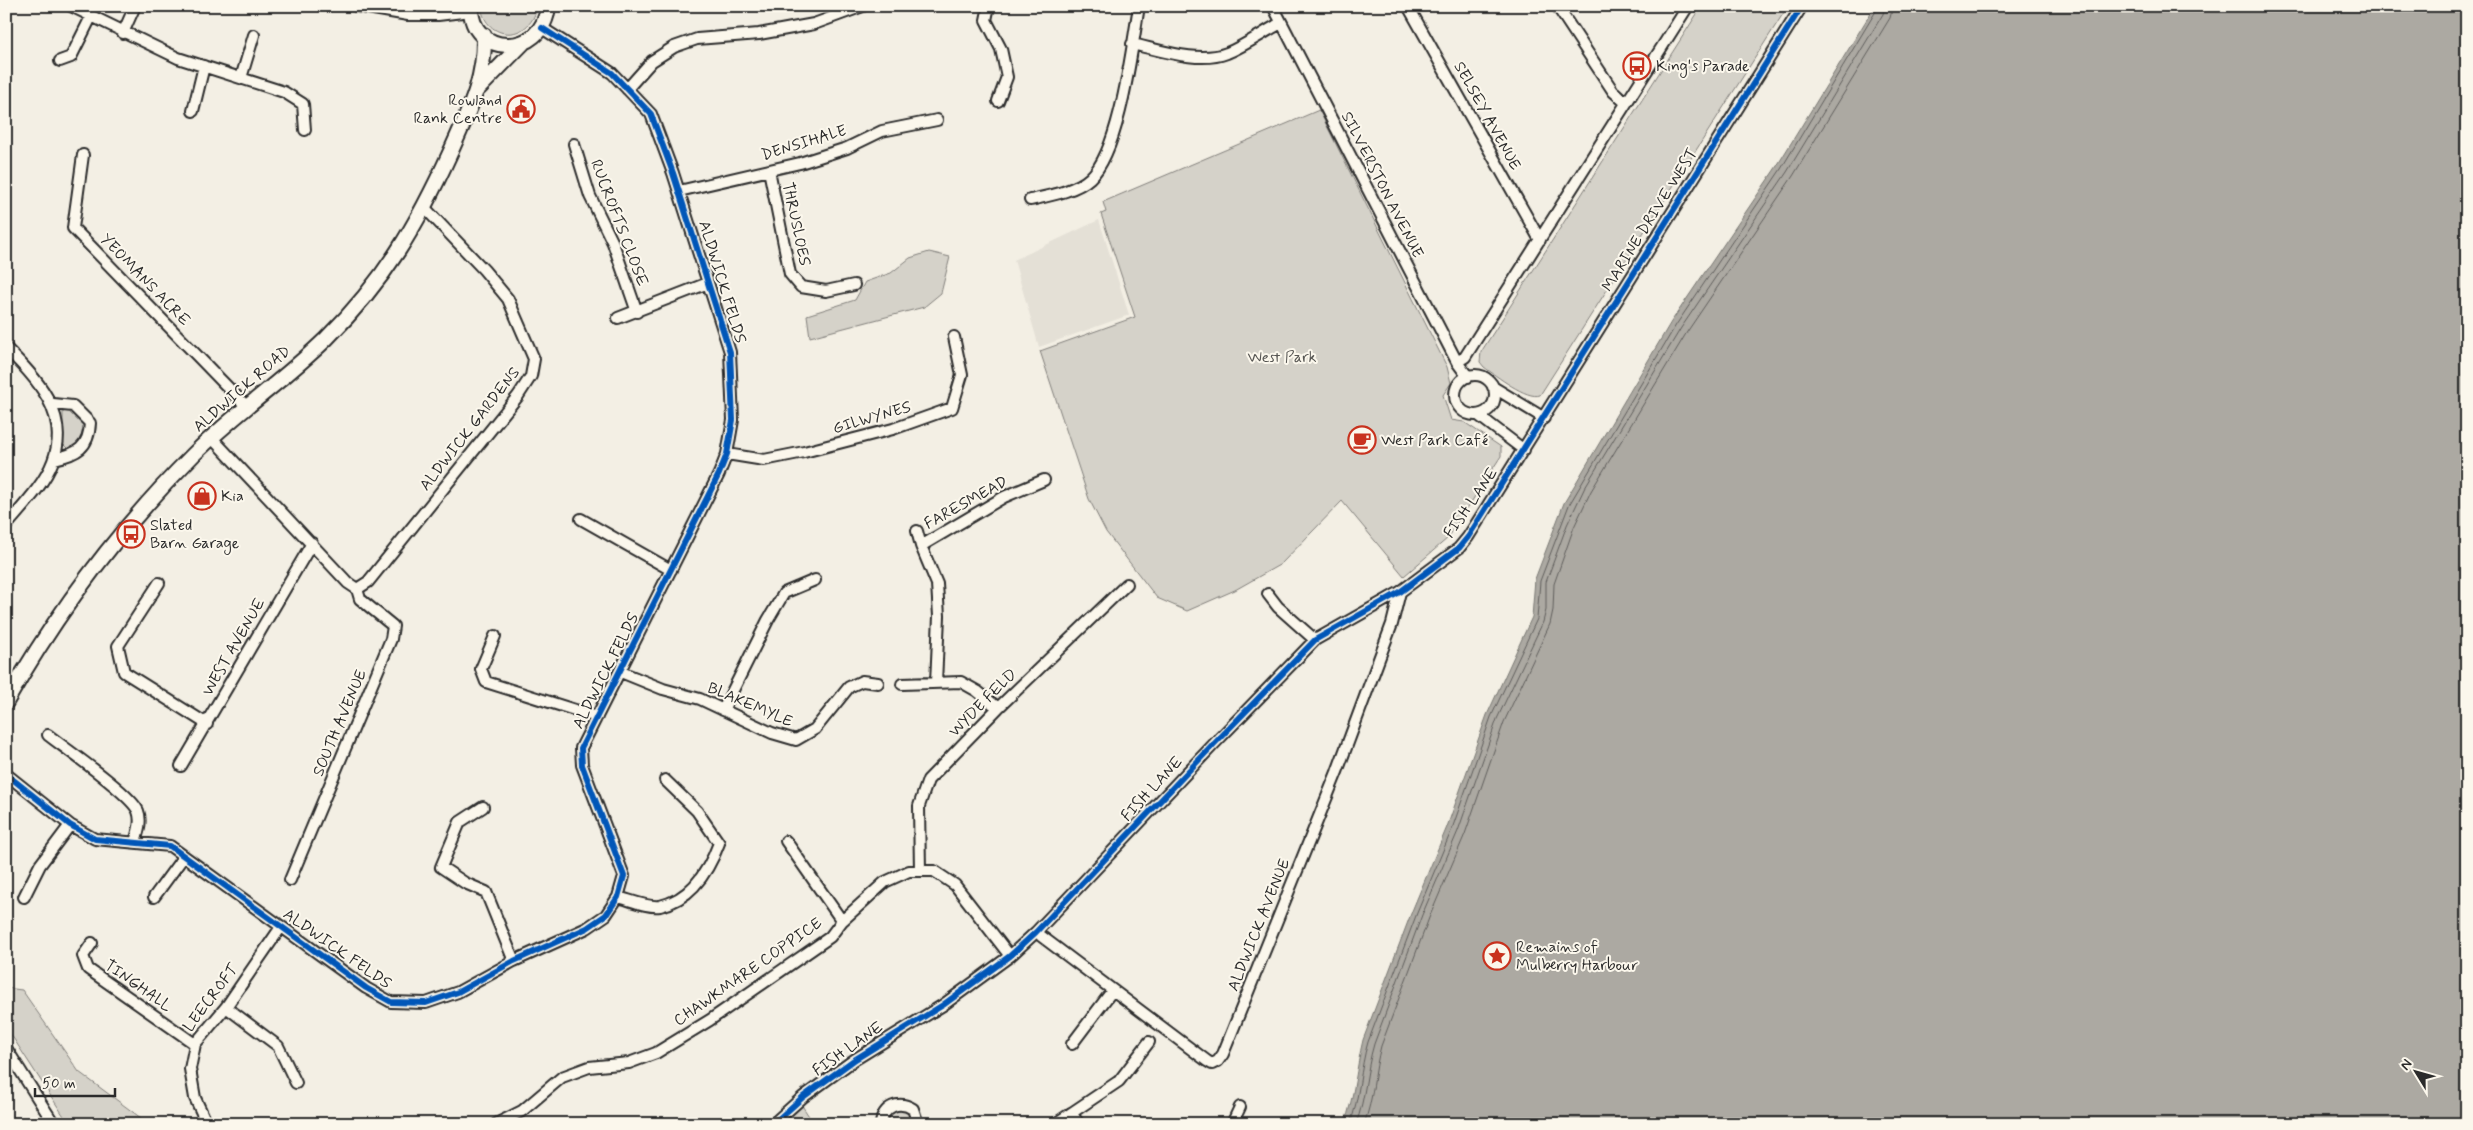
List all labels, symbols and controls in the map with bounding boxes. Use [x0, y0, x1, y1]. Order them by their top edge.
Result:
bus stop icon: King's Parade [1622, 51, 1652, 81]
place label: King's Parade [1656, 56, 1750, 78]
street label: SELSEY AVENUE [1448, 58, 1526, 174]
place label: Rowland Rank Centre [414, 90, 502, 129]
public building icon: Rowland Rank Centre [506, 94, 536, 124]
street label: SILVERSTON AVENUE [1336, 108, 1428, 262]
street label: DENSIHALE [759, 120, 849, 166]
street label: MARINE DRIVE WEST [1597, 144, 1703, 296]
street label: RUCROFTS CLOSE [585, 157, 653, 289]
street label: THRUSLOES [777, 180, 815, 268]
street label: ALDWICK FELDS [693, 218, 751, 346]
street label: YEOMANS ACRE [95, 229, 195, 331]
street label: ALDWICK ROAD [189, 341, 295, 437]
park label: West Park [1248, 347, 1317, 368]
street label: ALDWICK GARDENS [415, 363, 525, 495]
street label: GILWYNES [830, 397, 914, 439]
cafe icon: West Park Café [1347, 425, 1377, 455]
place label: West Park Café [1381, 430, 1488, 451]
street label: FISH LANE [1439, 463, 1503, 543]
street label: FARESMEAD [921, 471, 1011, 535]
shop icon: Kia [187, 481, 217, 511]
place label: Kia [221, 486, 244, 507]
place label: Slated Barn Garage [150, 515, 240, 555]
bus stop icon: Slated Barn Garage [116, 519, 146, 549]
street label: WEST AVENUE [198, 594, 270, 700]
street label: ALDWICK FELDS [568, 610, 644, 732]
street label: WYDE FELD [944, 664, 1022, 742]
street label: SOUTH AVENUE [308, 666, 372, 780]
street label: BLAKEMYLE [704, 678, 796, 732]
street label: FISH LANE [1116, 752, 1188, 826]
street label: ALDWICK AVENUE [1223, 856, 1295, 994]
street label: ALDWICK FELDS [279, 904, 395, 994]
street label: CHAWKMARE COPPICE [670, 913, 826, 1031]
place label: Remains of Mulberry Harbour [1516, 937, 1638, 976]
place icon: Remains of Mulberry Harbour [1482, 941, 1512, 971]
street label: TINGHALL [100, 955, 176, 1017]
street label: LEECROFT [179, 959, 244, 1036]
street label: FISH LANE [808, 1017, 888, 1081]
north arrow [2390, 1048, 2440, 1098]
text: N [2396, 1056, 2416, 1074]
scale bar [35, 1065, 115, 1097]
text: 50 m [42, 1074, 76, 1094]

